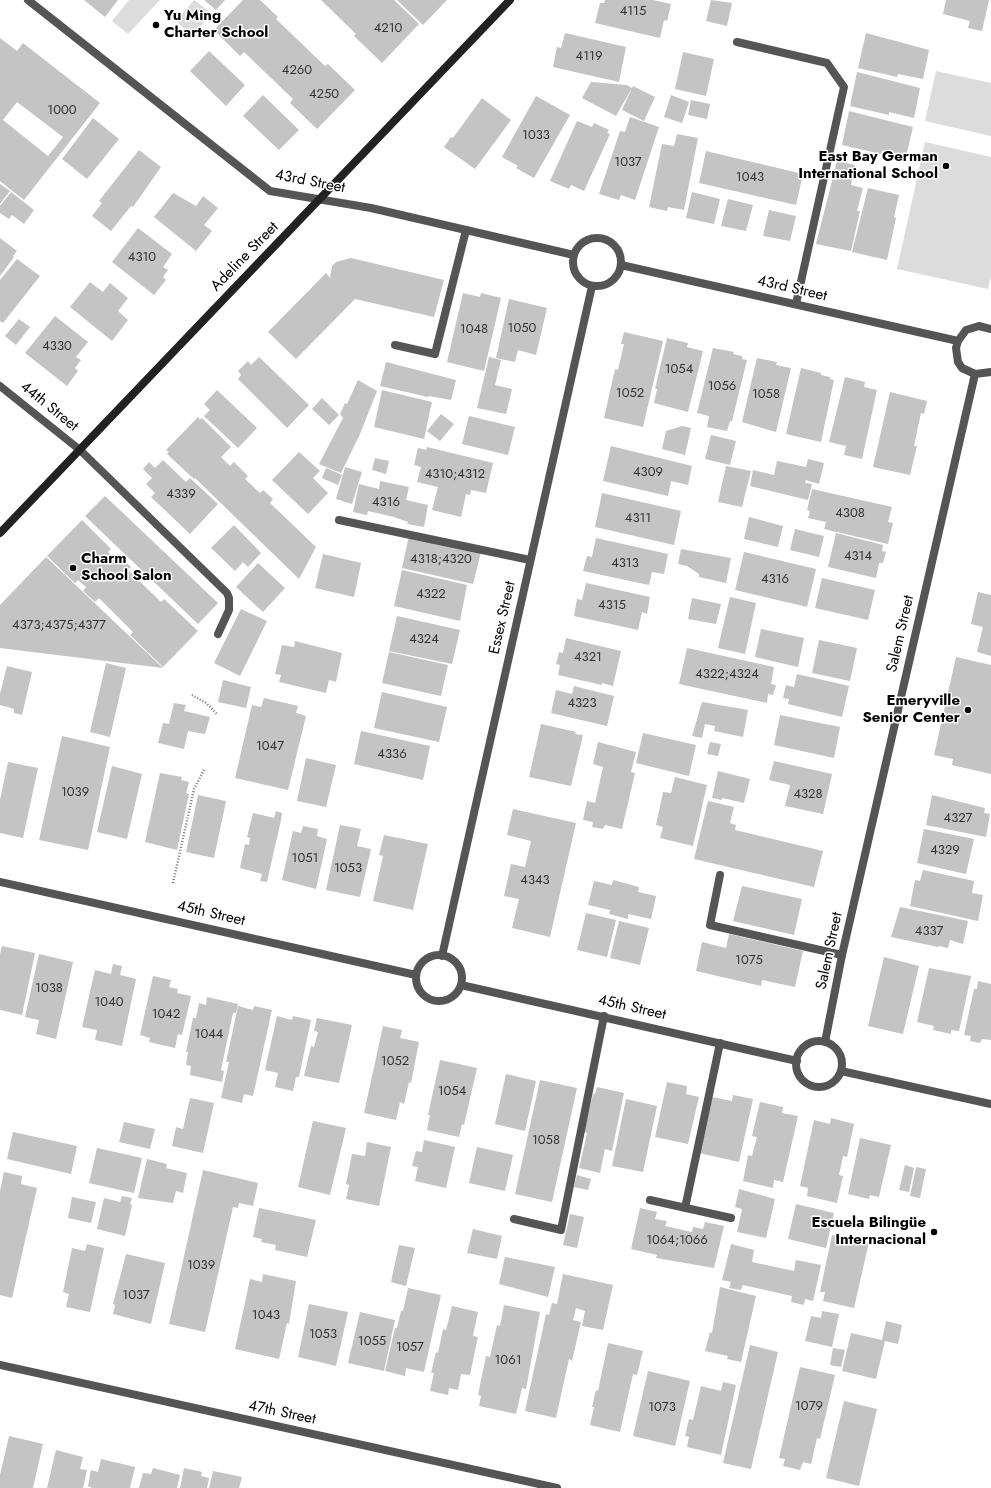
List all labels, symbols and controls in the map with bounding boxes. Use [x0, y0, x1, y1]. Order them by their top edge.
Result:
house number: 4115 [620, 4, 646, 20]
place label: Yu Ming Charter School [164, 7, 268, 42]
marker: Yu Ming Charter School [151, 20, 161, 30]
house number: 4210 [374, 21, 402, 37]
house number: 4119 [576, 49, 602, 65]
house number: 4260 [282, 63, 312, 79]
house number: 4250 [309, 87, 339, 103]
house number: 1000 [47, 103, 77, 119]
house number: 1033 [522, 128, 550, 144]
place label: East Bay German International School [798, 148, 938, 183]
house number: 1037 [614, 155, 642, 171]
marker: East Bay German International School [941, 161, 951, 171]
street label: 43rd Street [273, 166, 347, 198]
house number: 1043 [736, 170, 764, 186]
street label: Adeline Street [207, 219, 283, 295]
house number: 4310 [128, 250, 156, 266]
street label: 43rd Street [755, 272, 829, 306]
house number: 1050 [508, 321, 536, 337]
house number: 1048 [460, 322, 488, 338]
house number: 4330 [42, 339, 72, 355]
house number: 1054 [665, 362, 693, 378]
street label: 44th Street [16, 378, 82, 436]
house number: 1056 [708, 379, 736, 395]
house number: 1052 [616, 386, 644, 402]
house number: 1058 [752, 387, 780, 403]
house number: 4309 [633, 465, 663, 481]
house number: 4310;4312 [425, 467, 485, 483]
house number: 4339 [166, 487, 196, 503]
house number: 4316 [372, 495, 400, 511]
house number: 4308 [835, 506, 865, 522]
house number: 4311 [625, 511, 651, 527]
house number: 4314 [844, 549, 872, 565]
place label: Charm School Salon [81, 550, 172, 585]
house number: 4318;4320 [410, 552, 472, 568]
house number: 4313 [611, 556, 639, 572]
marker: Charm School Salon [68, 563, 78, 573]
house number: 4316 [761, 572, 789, 588]
street label: Essex Street [486, 580, 520, 656]
house number: 4322 [416, 587, 446, 603]
street label: Salem Street [883, 594, 919, 674]
house number: 4315 [598, 598, 626, 614]
house number: 4373;4375;4377 [12, 618, 106, 634]
house number: 4324 [409, 632, 439, 648]
house number: 4321 [574, 650, 602, 666]
house number: 4322;4324 [695, 667, 759, 683]
place label: Emeryville Senior Center [862, 692, 960, 727]
house number: 4323 [567, 696, 597, 712]
marker: Emeryville Senior Center [963, 705, 973, 715]
house number: 1047 [256, 739, 284, 755]
house number: 4336 [377, 747, 407, 763]
house number: 1039 [61, 785, 89, 801]
house number: 4328 [793, 787, 823, 803]
house number: 4327 [944, 811, 972, 827]
house number: 4329 [930, 843, 960, 859]
house number: 1051 [292, 851, 318, 867]
house number: 1053 [334, 861, 362, 877]
house number: 4343 [520, 873, 550, 889]
street label: 45th Street [175, 897, 247, 931]
street label: Salem Street [813, 911, 847, 991]
house number: 4337 [915, 924, 943, 940]
house number: 1075 [735, 953, 763, 969]
house number: 1038 [35, 981, 63, 997]
street label: 45th Street [596, 991, 668, 1025]
house number: 1040 [94, 995, 124, 1011]
house number: 1042 [152, 1007, 180, 1023]
house number: 1044 [195, 1027, 223, 1043]
house number: 1052 [381, 1054, 409, 1070]
house number: 1054 [438, 1084, 466, 1100]
house number: 1058 [532, 1133, 560, 1149]
place label: Escuela Bilingüe Internacional [812, 1214, 926, 1249]
marker: Escuela Bilingüe Internacional [929, 1227, 939, 1237]
house number: 1064;1066 [646, 1233, 708, 1249]
house number: 1039 [187, 1258, 215, 1274]
house number: 1037 [122, 1288, 150, 1304]
house number: 1043 [252, 1308, 280, 1324]
house number: 1053 [309, 1327, 337, 1343]
house number: 1055 [358, 1334, 386, 1350]
house number: 1057 [396, 1340, 424, 1356]
house number: 1061 [495, 1353, 521, 1369]
street label: 47th Street [247, 1397, 317, 1429]
house number: 1079 [795, 1399, 823, 1415]
house number: 1073 [648, 1400, 676, 1416]

